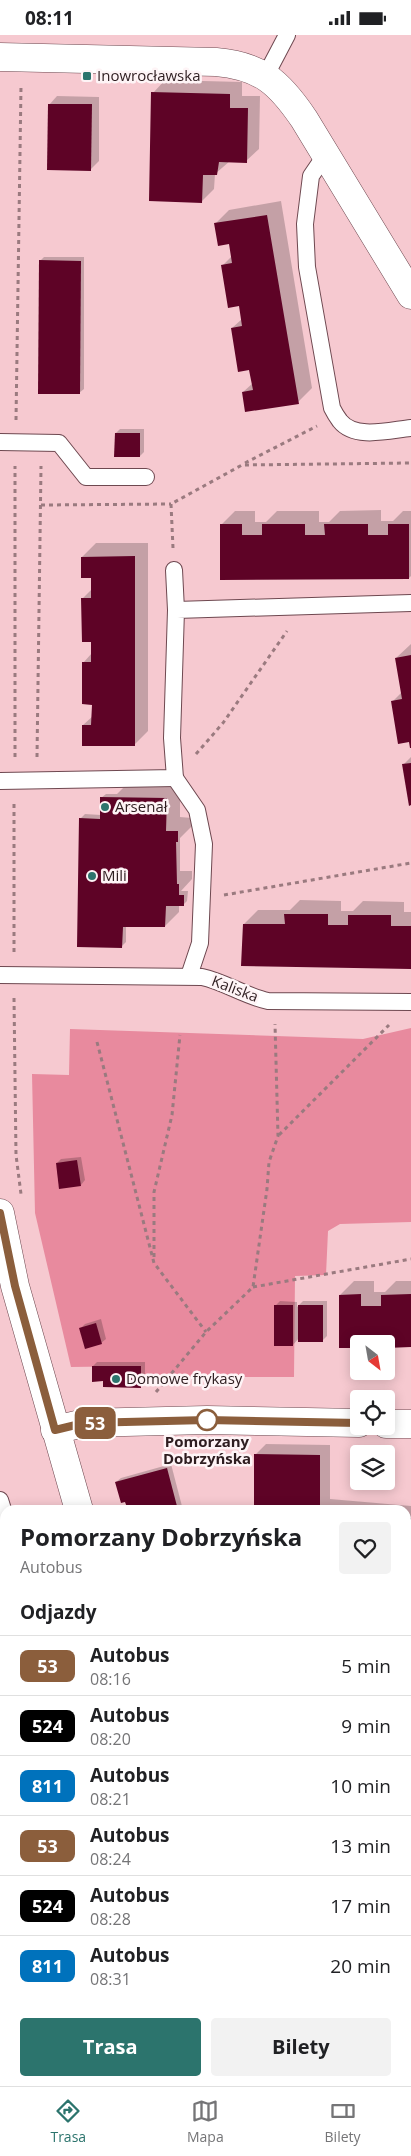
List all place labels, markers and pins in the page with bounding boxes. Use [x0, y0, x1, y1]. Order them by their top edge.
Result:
place label: Inowrocławska [97, 65, 200, 85]
marker: Inowrocławska [81, 70, 93, 82]
place label: Arsenał [115, 796, 168, 816]
marker: Arsenał [99, 801, 111, 813]
place label: Mili [102, 865, 127, 885]
marker: Mili [86, 870, 98, 882]
place label: Domowe frykasy [126, 1368, 243, 1388]
marker: Domowe frykasy [110, 1373, 122, 1385]
marker: Pomorzany Dobrzyńska [196, 1409, 218, 1431]
place label: Pomorzany Dobrzyńska [163, 1431, 251, 1468]

